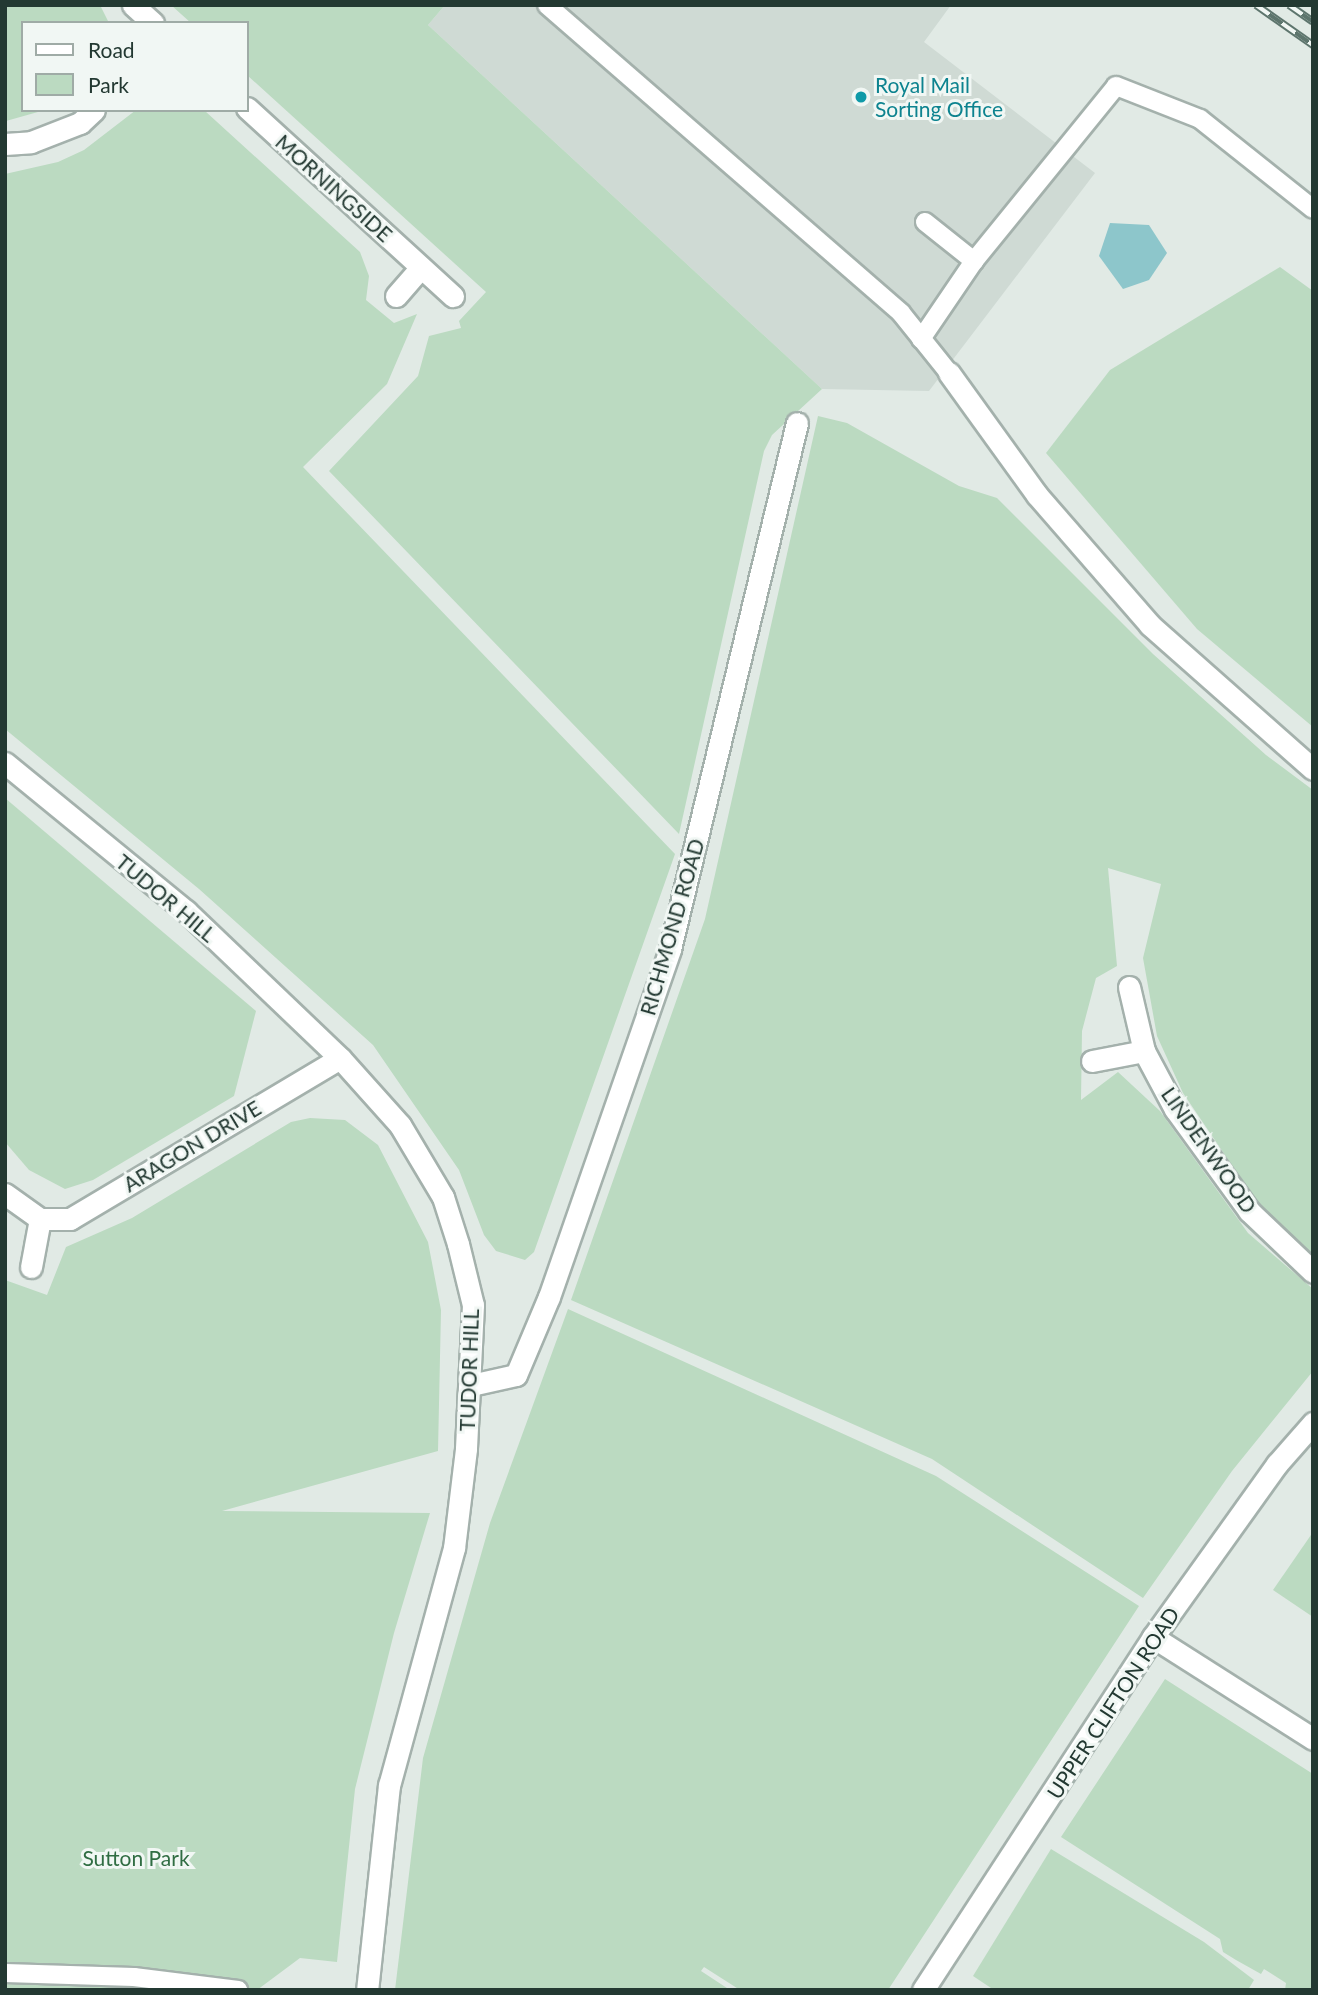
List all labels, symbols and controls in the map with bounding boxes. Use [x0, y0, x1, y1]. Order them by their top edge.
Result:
legend [21, 21, 248, 112]
text: Road [88, 37, 135, 62]
text: Park [88, 72, 129, 97]
place label: Royal Mail Sorting Office [875, 72, 1003, 122]
marker: Royal Mail Sorting Office [853, 89, 869, 105]
street label: MORNINGSIDE [271, 129, 397, 247]
street label: RICHMOND ROAD [635, 836, 709, 1018]
street label: TUDOR HILL [111, 849, 221, 947]
street label: LINDENWOOD [1156, 1082, 1262, 1218]
street label: ARAGON DRIVE [119, 1095, 265, 1197]
street label: TUDOR HILL [454, 1308, 484, 1432]
street label: UPPER CLIFTON ROAD [1042, 1602, 1184, 1804]
park label: Sutton Park [82, 1845, 190, 1871]

